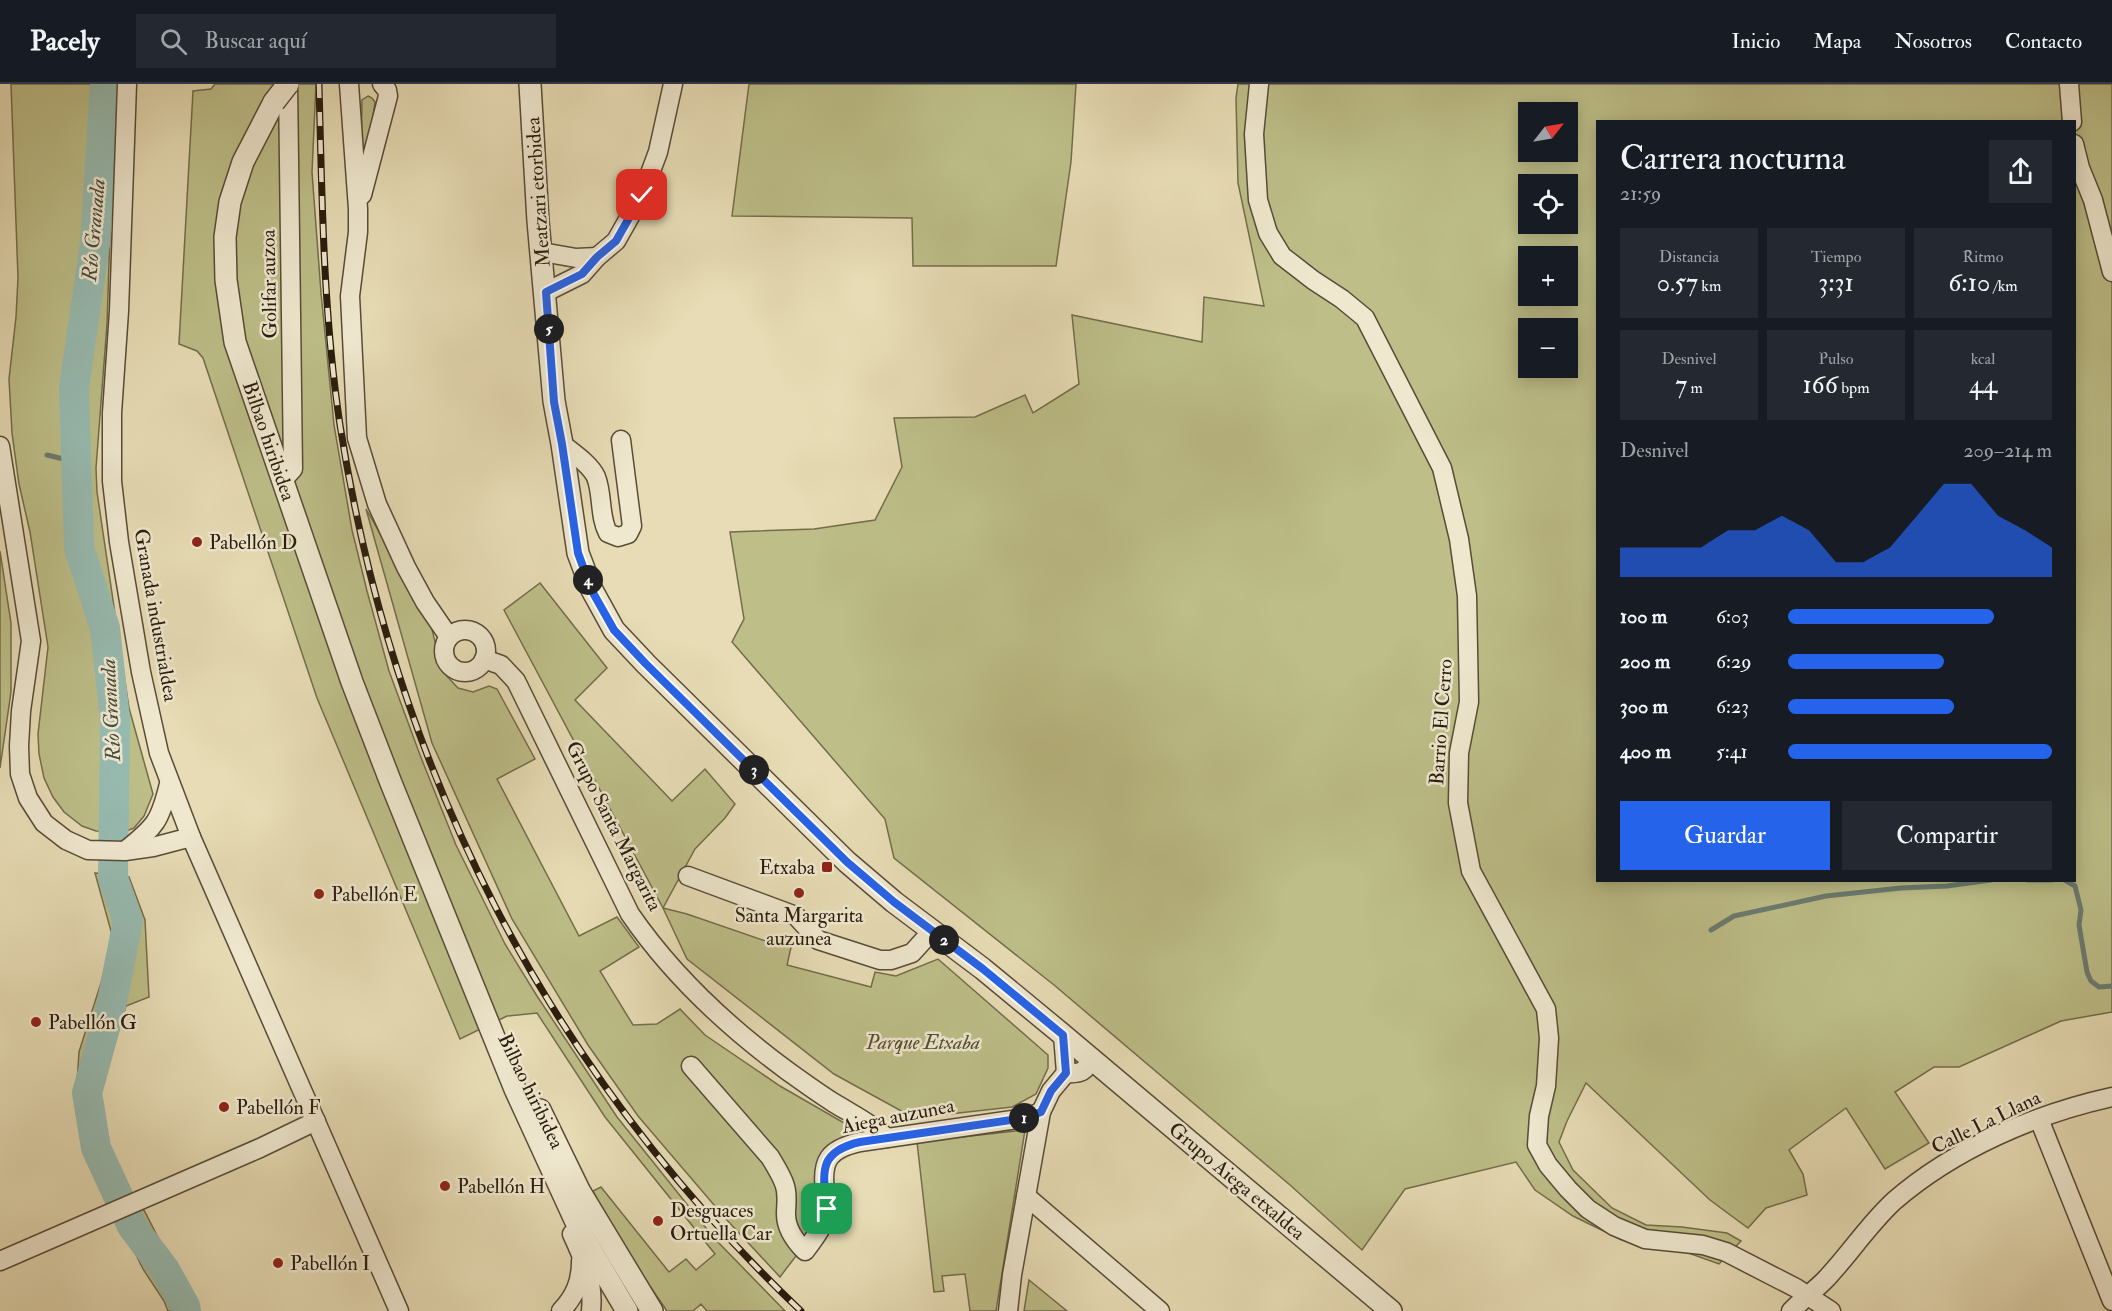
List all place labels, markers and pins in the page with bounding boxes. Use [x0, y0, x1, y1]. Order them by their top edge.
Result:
pin [616, 169, 667, 220]
pin: 5 [534, 314, 564, 344]
place label: Pabellón D [209, 530, 297, 555]
marker: Pabellón D [190, 535, 204, 549]
pin: 4 [573, 565, 603, 595]
pin: 3 [739, 755, 769, 785]
place label: Etxaba [759, 855, 816, 880]
marker: Etxaba [820, 860, 834, 874]
place label: Pabellón E [331, 882, 417, 907]
marker: Santa Margarita auzunea [792, 886, 806, 900]
marker: Pabellón E [312, 887, 326, 901]
place label: Santa Margarita auzunea [735, 903, 864, 951]
pin: 2 [929, 925, 959, 955]
place label: Pabellón G [48, 1010, 137, 1035]
marker: Pabellón G [29, 1015, 43, 1029]
place label: Pabellón F [236, 1095, 321, 1120]
marker: Pabellón F [217, 1100, 231, 1114]
pin: 1 [1009, 1103, 1039, 1133]
place label: Pabellón H [457, 1174, 545, 1199]
marker: Pabellón H [438, 1179, 452, 1193]
pin [801, 1183, 852, 1234]
place label: Desguaces Ortuella Car [670, 1198, 772, 1246]
marker: Desguaces Ortuella Car [651, 1214, 665, 1228]
place label: Pabellón I [290, 1251, 370, 1276]
marker: Pabellón I [271, 1256, 285, 1270]

